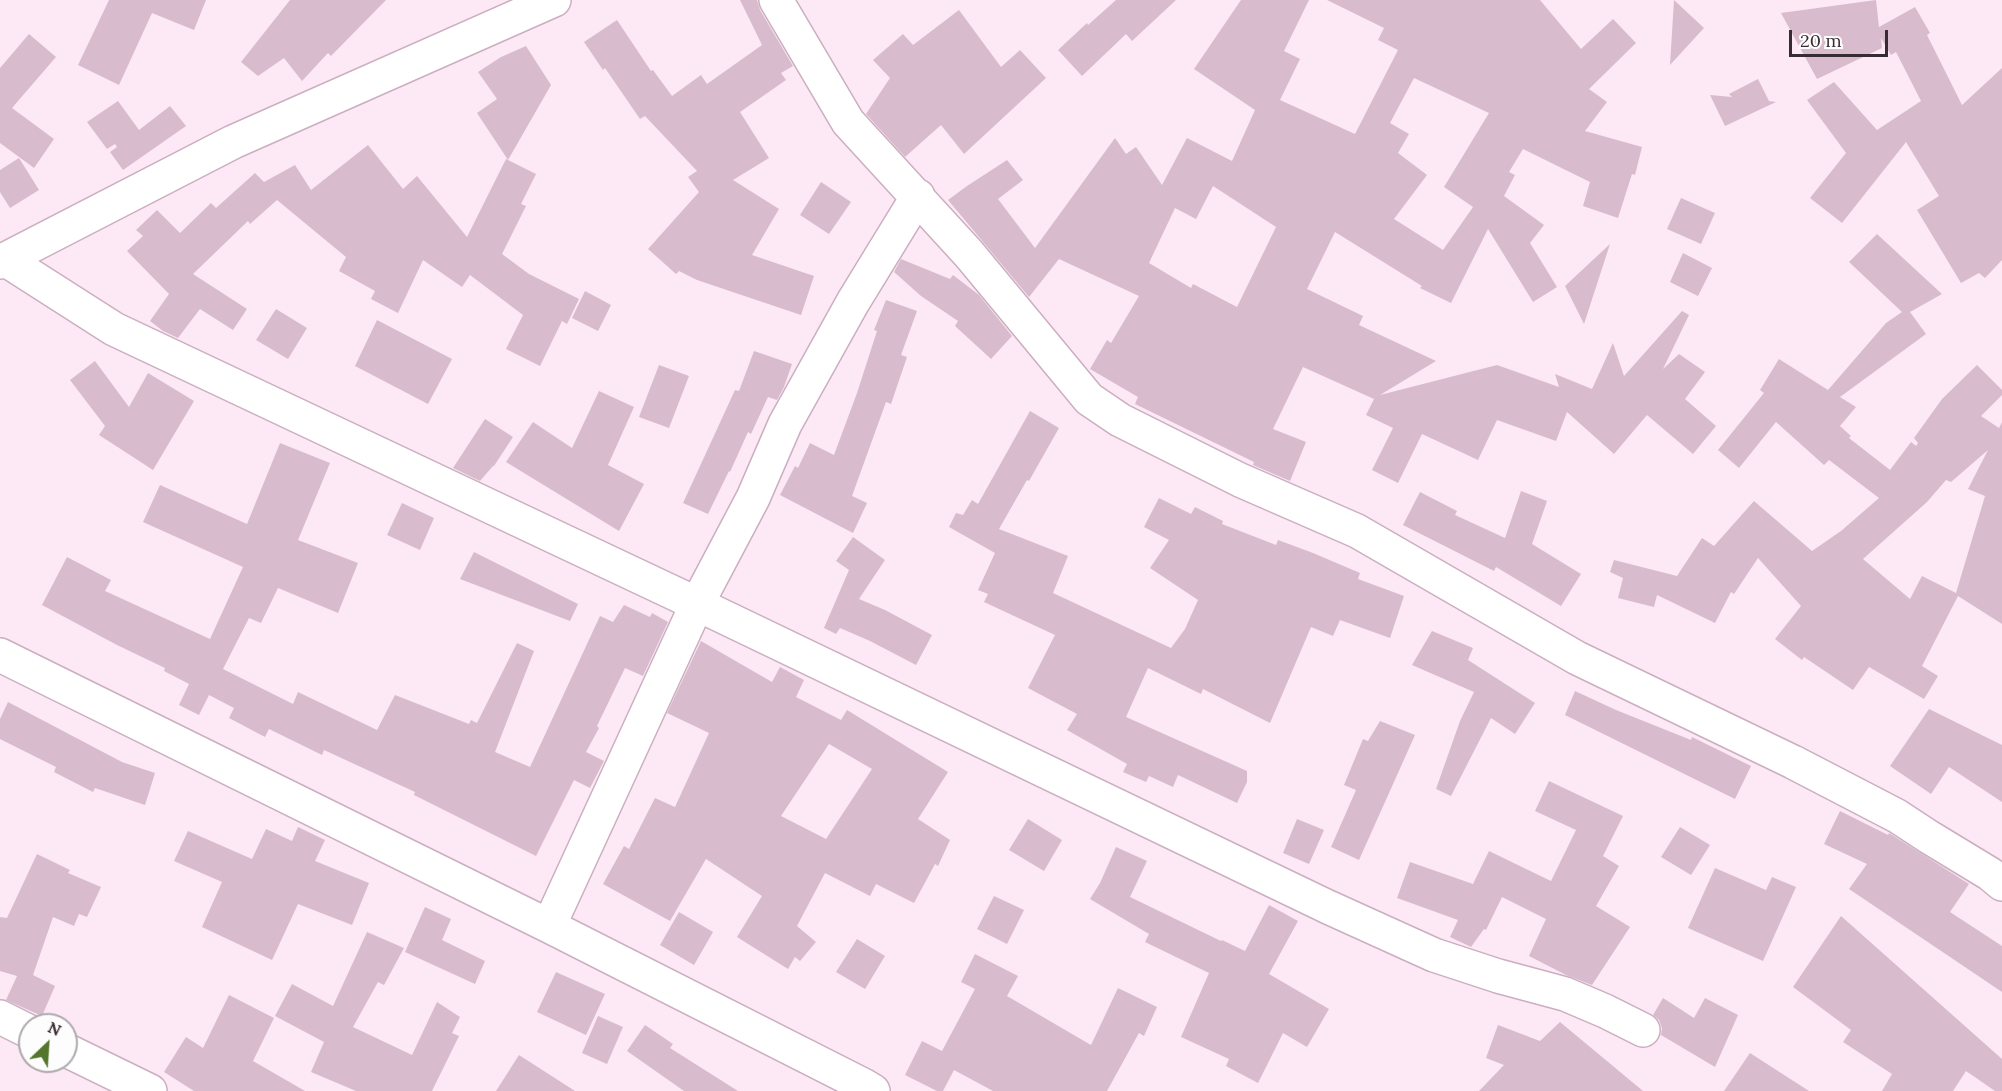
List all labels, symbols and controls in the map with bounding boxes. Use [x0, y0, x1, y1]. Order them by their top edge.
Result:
scale bar [1792, 18, 1891, 56]
text: 20 m [1800, 29, 1842, 52]
north arrow [18, 1013, 78, 1073]
text: N [45, 1017, 65, 1040]

